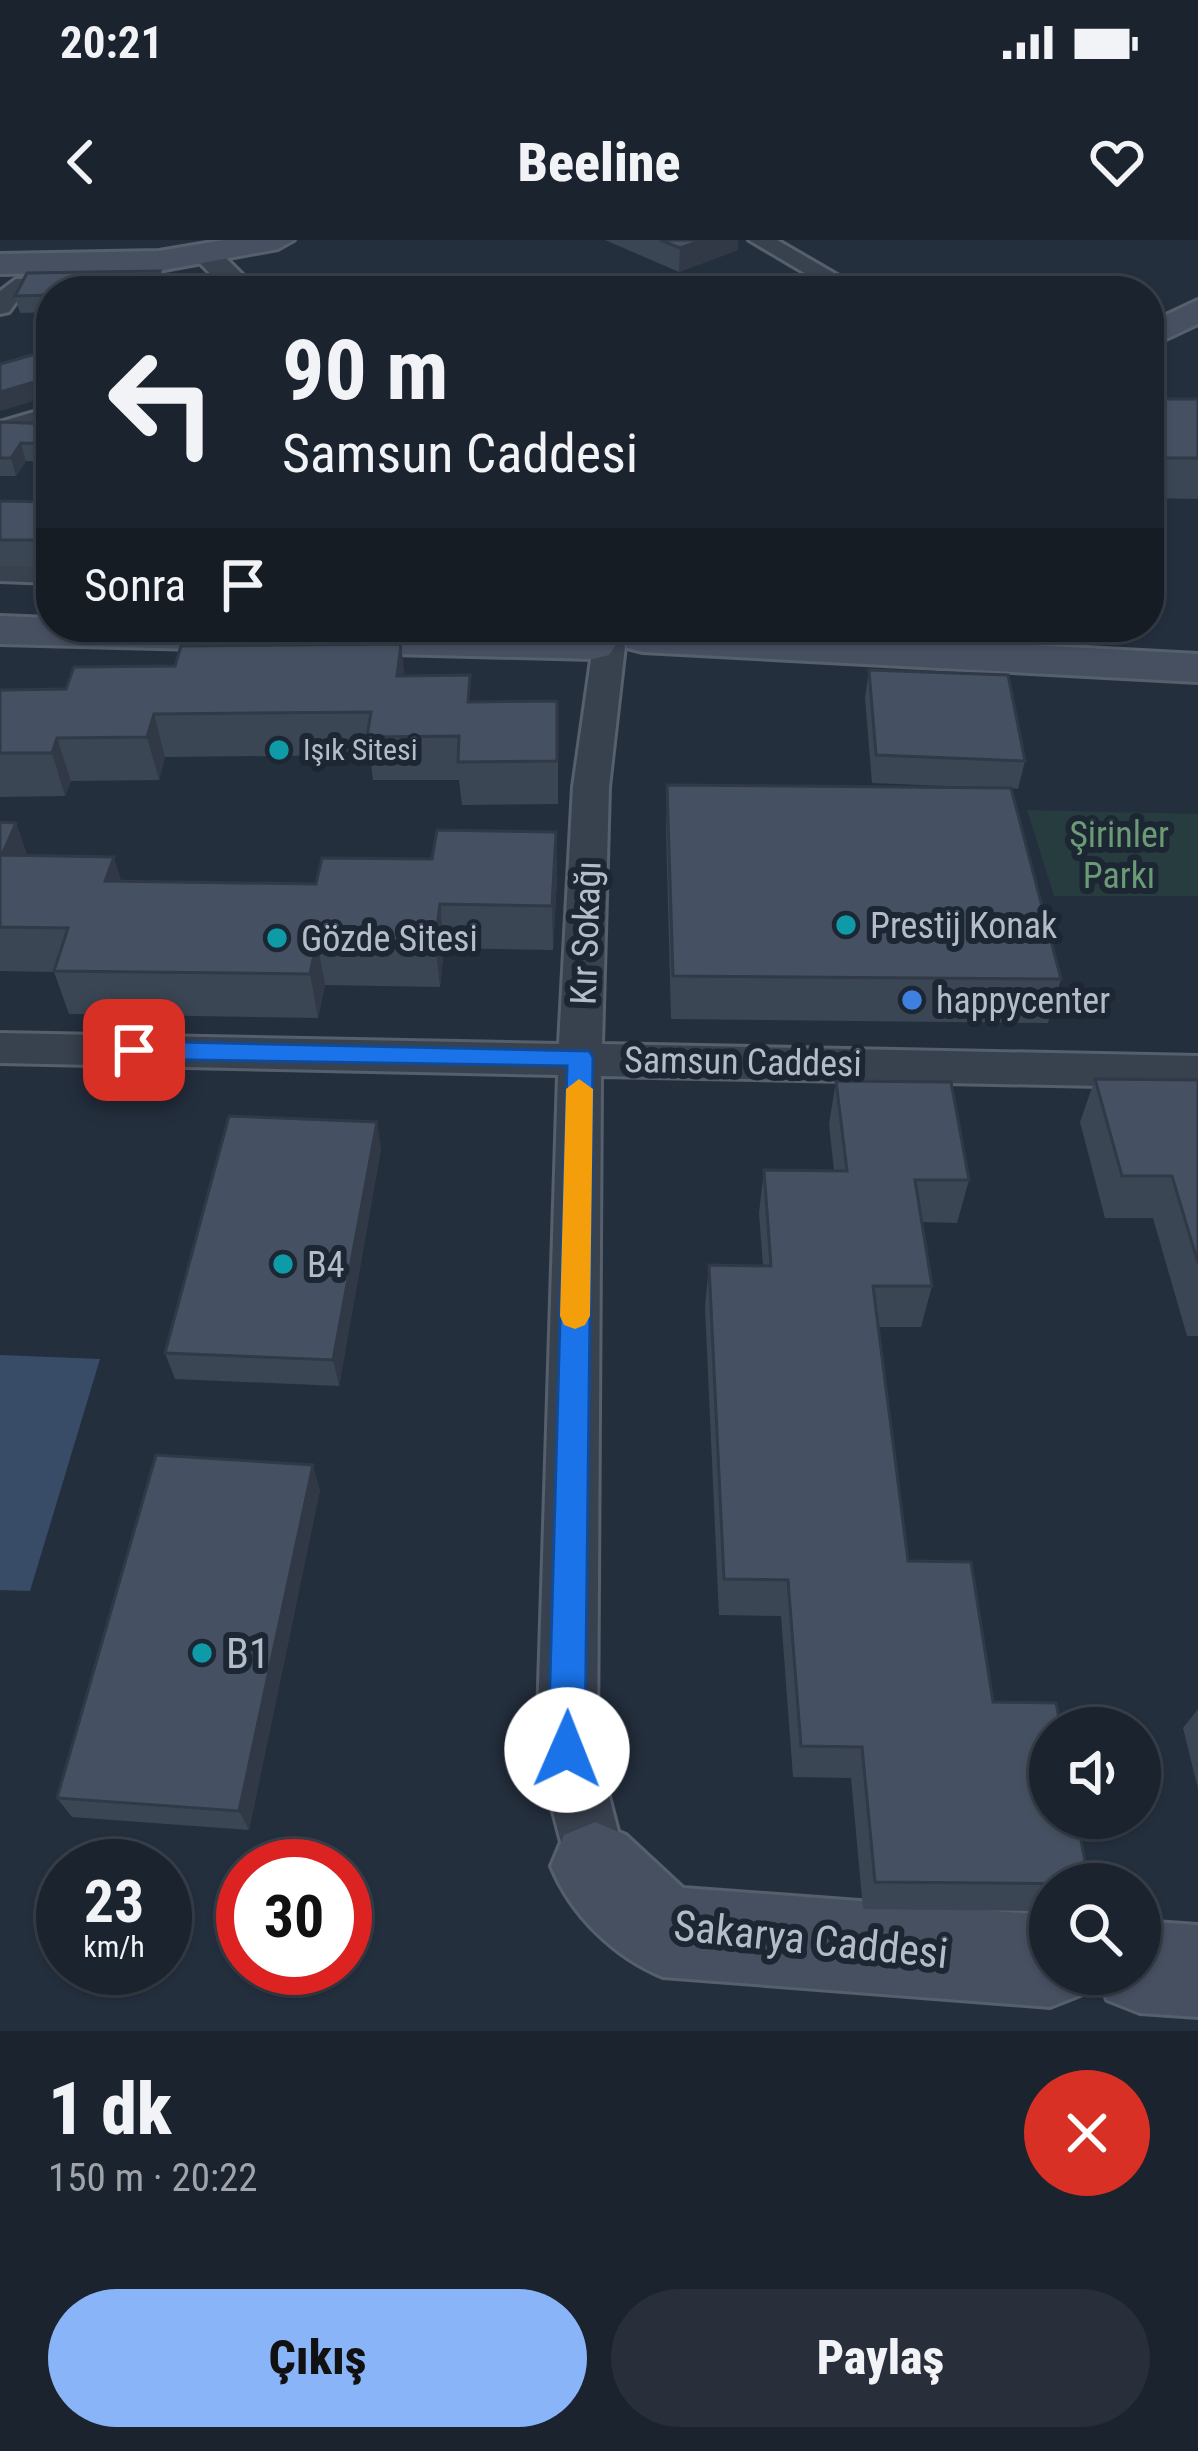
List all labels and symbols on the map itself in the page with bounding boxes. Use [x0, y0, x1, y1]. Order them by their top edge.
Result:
place label: Işık Sitesi [303, 732, 418, 767]
marker: Işık Sitesi [266, 737, 292, 763]
park label: Şirinler Parkı [1069, 814, 1169, 897]
street label: Kır Sokağı [563, 860, 609, 1006]
place label: Prestij Konak [870, 905, 1057, 947]
marker: Prestij Konak [833, 912, 859, 938]
place label: Gözde Sitesi [301, 918, 478, 960]
marker: Gözde Sitesi [264, 925, 290, 951]
place label: happycenter [936, 980, 1110, 1022]
marker: happycenter [899, 987, 925, 1013]
pin [83, 999, 185, 1101]
street label: Samsun Caddesi [624, 1039, 862, 1085]
place label: B4 [307, 1244, 344, 1286]
marker: B4 [270, 1251, 296, 1277]
place label: B1 [226, 1629, 270, 1678]
marker: B1 [189, 1640, 215, 1666]
position arrow [504, 1687, 630, 1813]
speed limit sign: 30 [216, 1839, 372, 1995]
street label: Sakarya Caddesi [672, 1901, 950, 1978]

